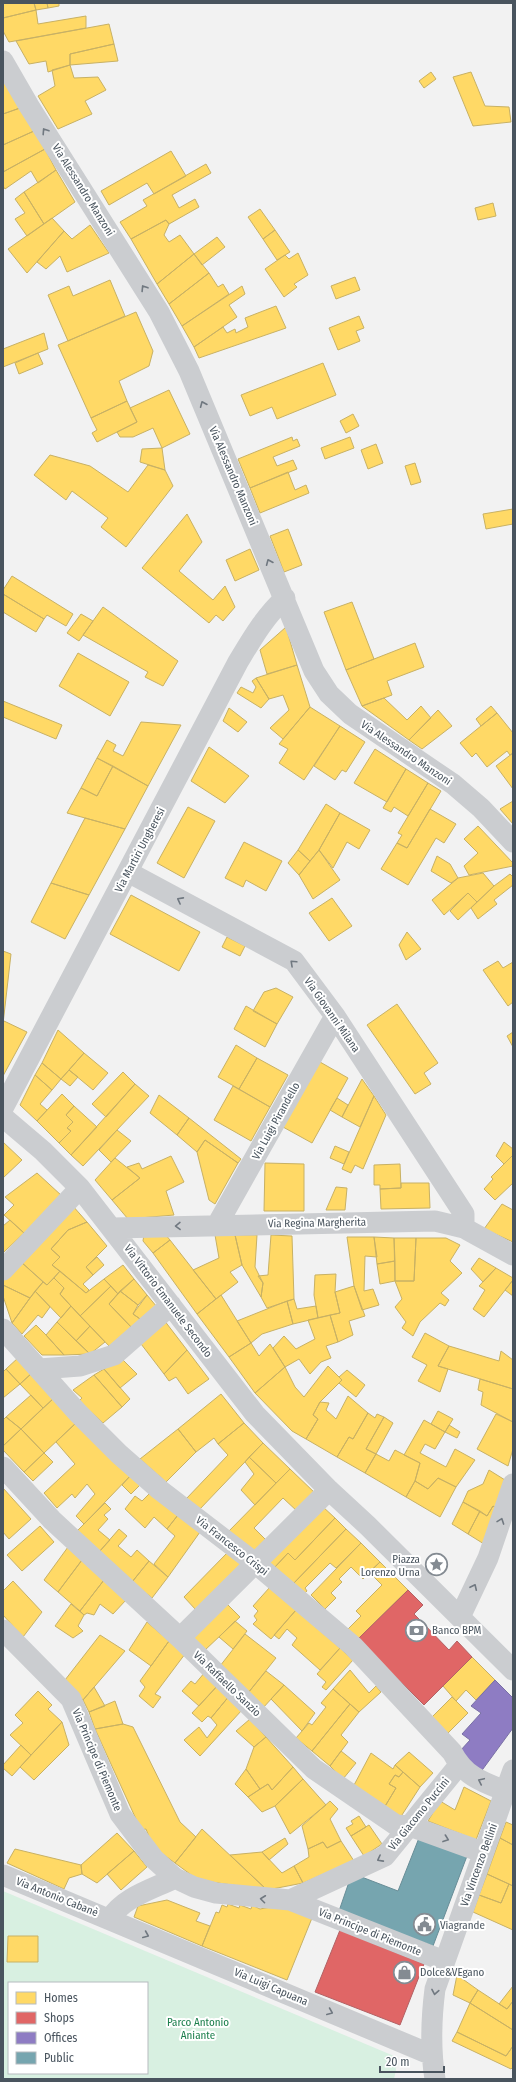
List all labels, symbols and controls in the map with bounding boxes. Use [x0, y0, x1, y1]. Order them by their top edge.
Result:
one-way arrow [42, 128, 50, 135]
street label: Via Alessandro Manzoni [49, 142, 117, 239]
one-way arrow [141, 285, 149, 292]
one-way arrow [199, 400, 207, 407]
street label: Via Alessandro Manzoni [206, 425, 260, 528]
one-way arrow [266, 559, 274, 566]
street label: Via Alessandro Manzoni [358, 718, 454, 788]
street label: Via Martiri Ungheresi [112, 805, 168, 895]
one-way arrow [177, 898, 184, 905]
one-way arrow [291, 961, 298, 968]
street label: Via Giovanni Milana [301, 975, 363, 1055]
street label: Via Luigi Pirandello [249, 1080, 303, 1162]
street label: Via Regina Margherita [268, 1216, 366, 1230]
one-way arrow [175, 1222, 181, 1230]
street label: Via Vittorio Emanuele Secondo [121, 1242, 215, 1360]
street label: Via Francesco Crispi [193, 1514, 271, 1578]
one-way arrow [496, 1518, 505, 1525]
place icon: Piazza Lorenzo Urna [423, 1552, 449, 1578]
place label: Piazza Lorenzo Urna [361, 1553, 420, 1579]
one-way arrow [469, 1584, 477, 1591]
bank icon: Banco BPM [403, 1617, 429, 1643]
place label: Banco BPM [432, 1624, 482, 1637]
street label: Via Raffaello Sanzio [191, 1649, 264, 1720]
street label: Via Principe di Piemonte [70, 1707, 124, 1813]
street label: Via Giacomo Puccini [386, 1775, 452, 1853]
one-way arrow [477, 1778, 485, 1786]
street label: Via Vincenzo Bellini [458, 1821, 500, 1908]
one-way arrow [443, 1835, 450, 1843]
one-way arrow [376, 1854, 384, 1862]
street label: Via Antonio Cabanè [14, 1875, 100, 1919]
one-way arrow [259, 1894, 266, 1903]
street label: Via Principe di Piemonte [317, 1905, 423, 1959]
public building icon: Viagrande [411, 1912, 437, 1938]
place label: Viagrande [440, 1919, 485, 1932]
one-way arrow [143, 1930, 150, 1938]
shop icon: Dolce&VEgano [391, 1959, 417, 1985]
street label: Via Luigi Capuana [232, 1966, 310, 2008]
place label: Dolce&VEgano [420, 1966, 485, 1979]
legend [8, 1982, 148, 2074]
one-way arrow [431, 1988, 440, 1995]
text: Homes [44, 1991, 78, 2005]
one-way arrow [327, 2008, 334, 2016]
text: Shops [44, 2011, 74, 2025]
park label: Parco Antonio Aniante [167, 2016, 229, 2042]
text: Offices [44, 2031, 77, 2045]
scale bar [380, 2048, 444, 2074]
text: Public [44, 2051, 74, 2065]
text: 20 m [386, 2055, 410, 2069]

